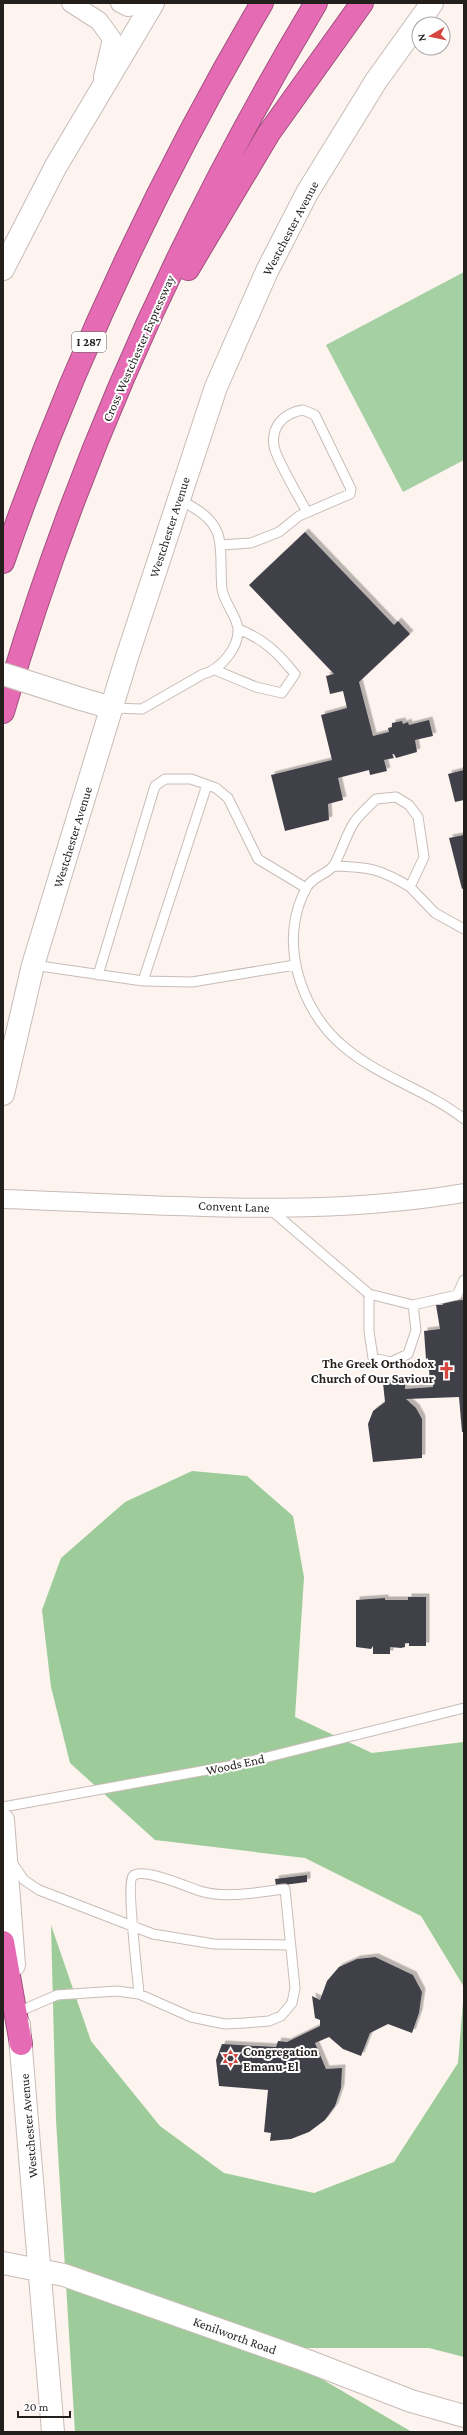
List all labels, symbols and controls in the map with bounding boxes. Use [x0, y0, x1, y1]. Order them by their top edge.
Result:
north arrow [411, 16, 451, 56]
text: N [415, 32, 428, 42]
street label: Westchester Avenue [259, 178, 322, 278]
street label: Cross Westchester Expressway [99, 272, 178, 424]
road number: I 287 [72, 332, 106, 352]
street label: Westchester Avenue [146, 475, 193, 579]
street label: Westchester Avenue [50, 785, 95, 889]
street label: Convent Lane [198, 1198, 270, 1215]
place label: The Greek Orthodox Church of Our Saviour [311, 1356, 435, 1386]
church icon: The Greek Orthodox Church of Our Saviour [437, 1360, 457, 1380]
street label: Woods End [204, 1751, 266, 1778]
place label: Congregation Emanu-El [243, 2044, 319, 2074]
synagogue icon: Congregation Emanu-El [220, 2048, 240, 2068]
street label: Westchester Avenue [16, 2073, 41, 2179]
street label: Kenilworth Road [191, 2313, 279, 2358]
scale bar [18, 2393, 70, 2419]
text: 20 m [24, 2400, 49, 2414]

